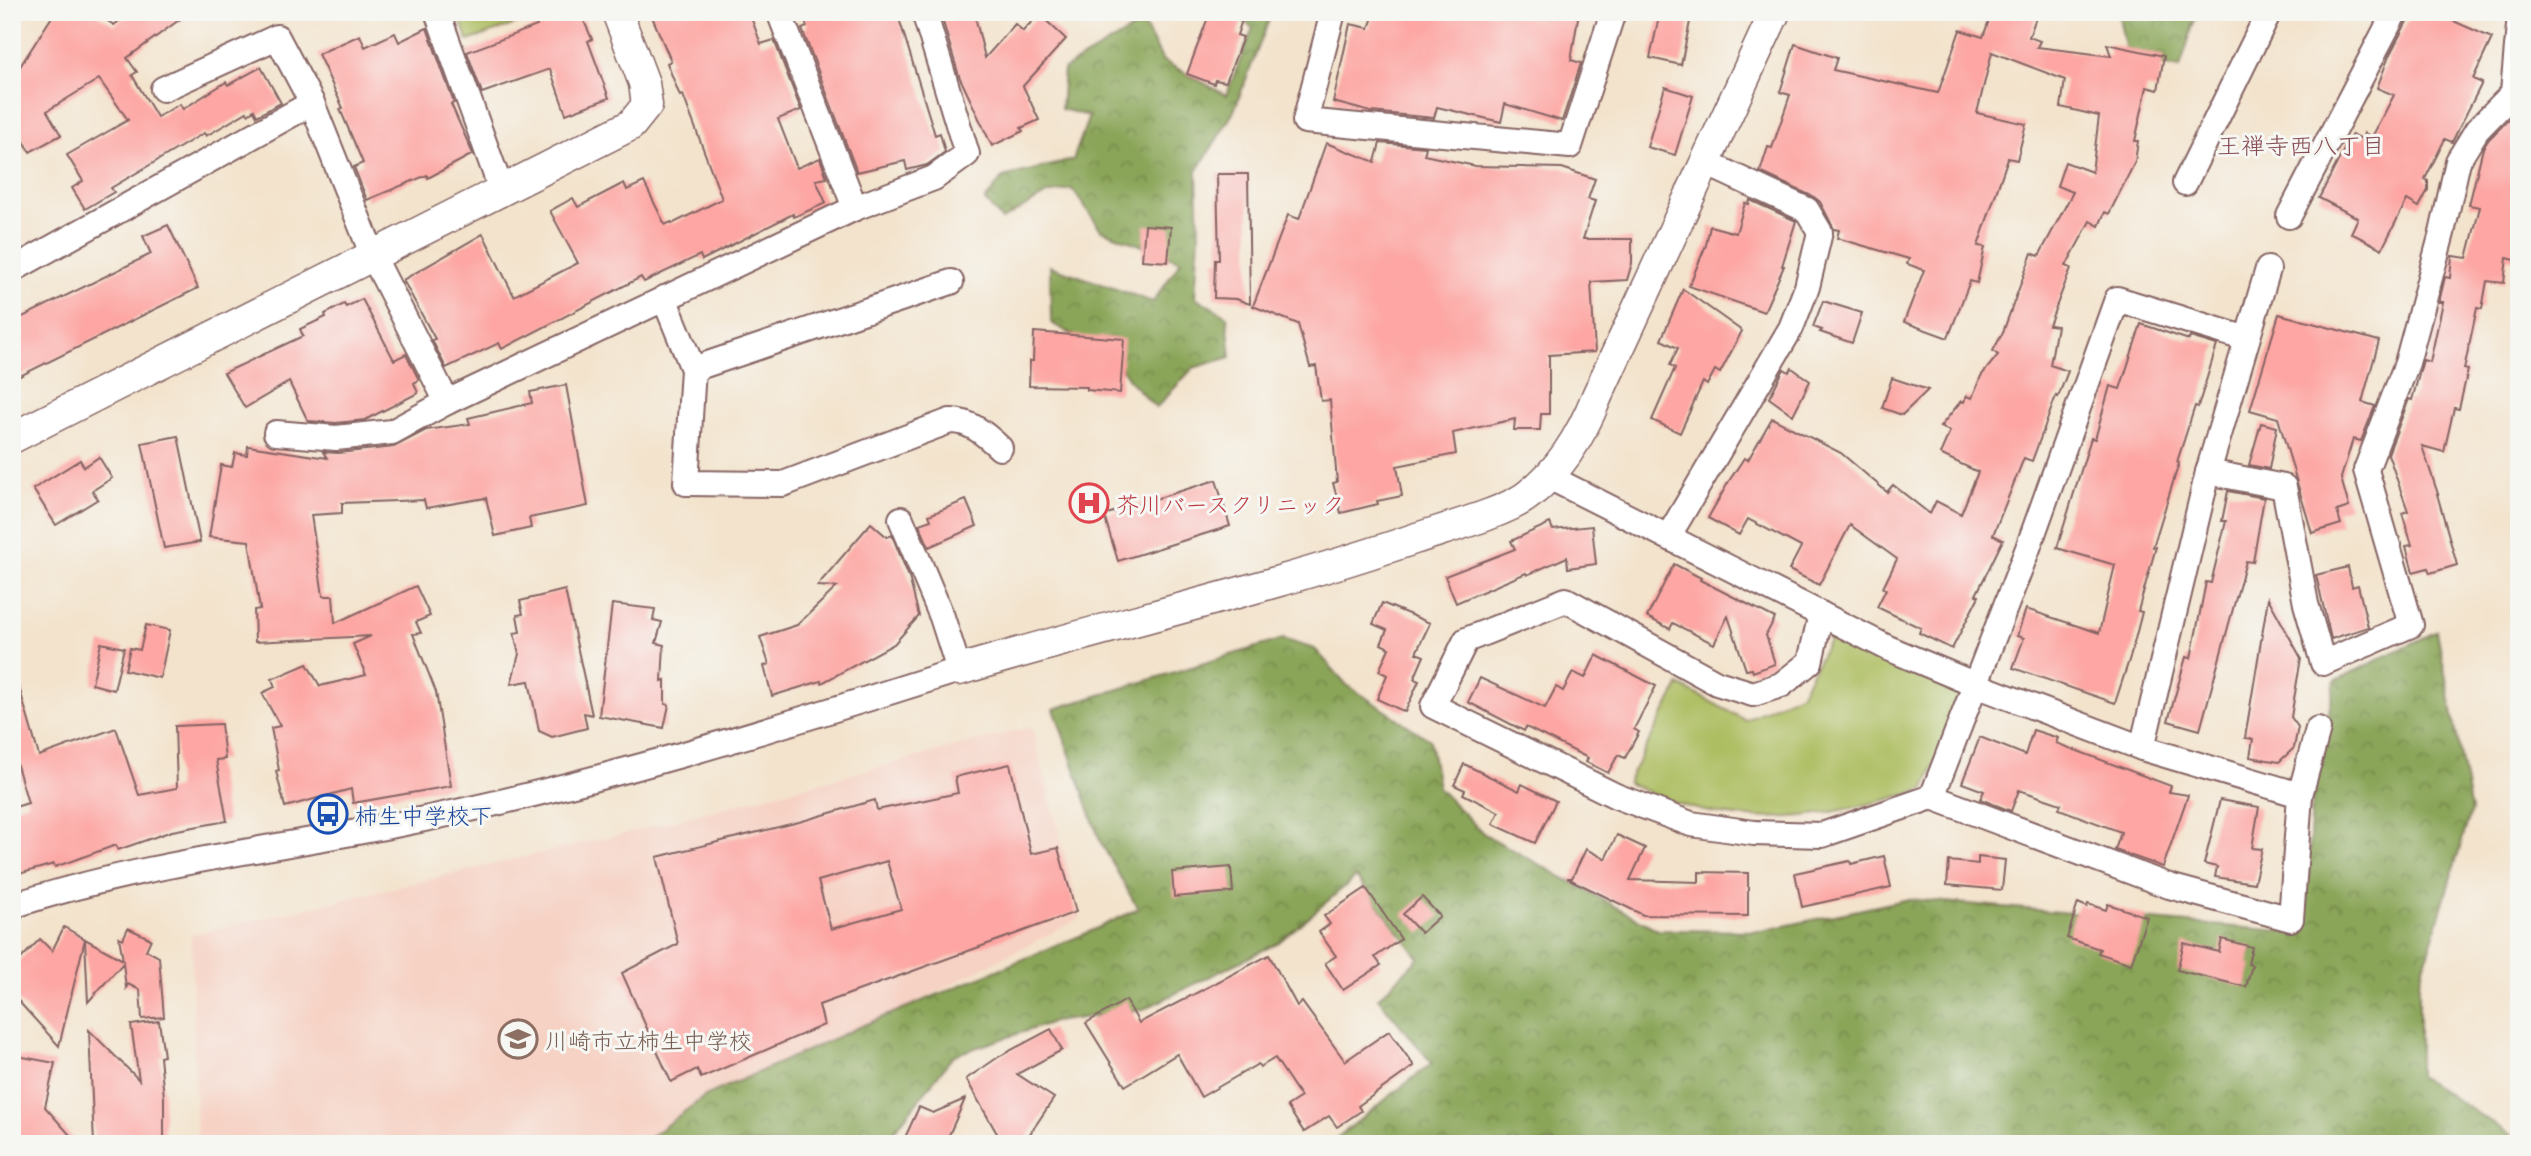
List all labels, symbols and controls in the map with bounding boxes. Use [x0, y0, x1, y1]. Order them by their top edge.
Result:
district label: 王禅寺西八丁目 [2217, 126, 2385, 162]
hospital icon: 芥川バースクリニック [1068, 482, 1110, 524]
place label: 芥川バースクリニック [1116, 486, 1345, 521]
bus stop icon: 柿生中学校下 [307, 793, 349, 835]
place label: 柿生中学校下 [355, 797, 493, 832]
school or university icon: 川崎市立柿生中学校 [497, 1018, 539, 1060]
place label: 川崎市立柿生中学校 [545, 1022, 752, 1057]

